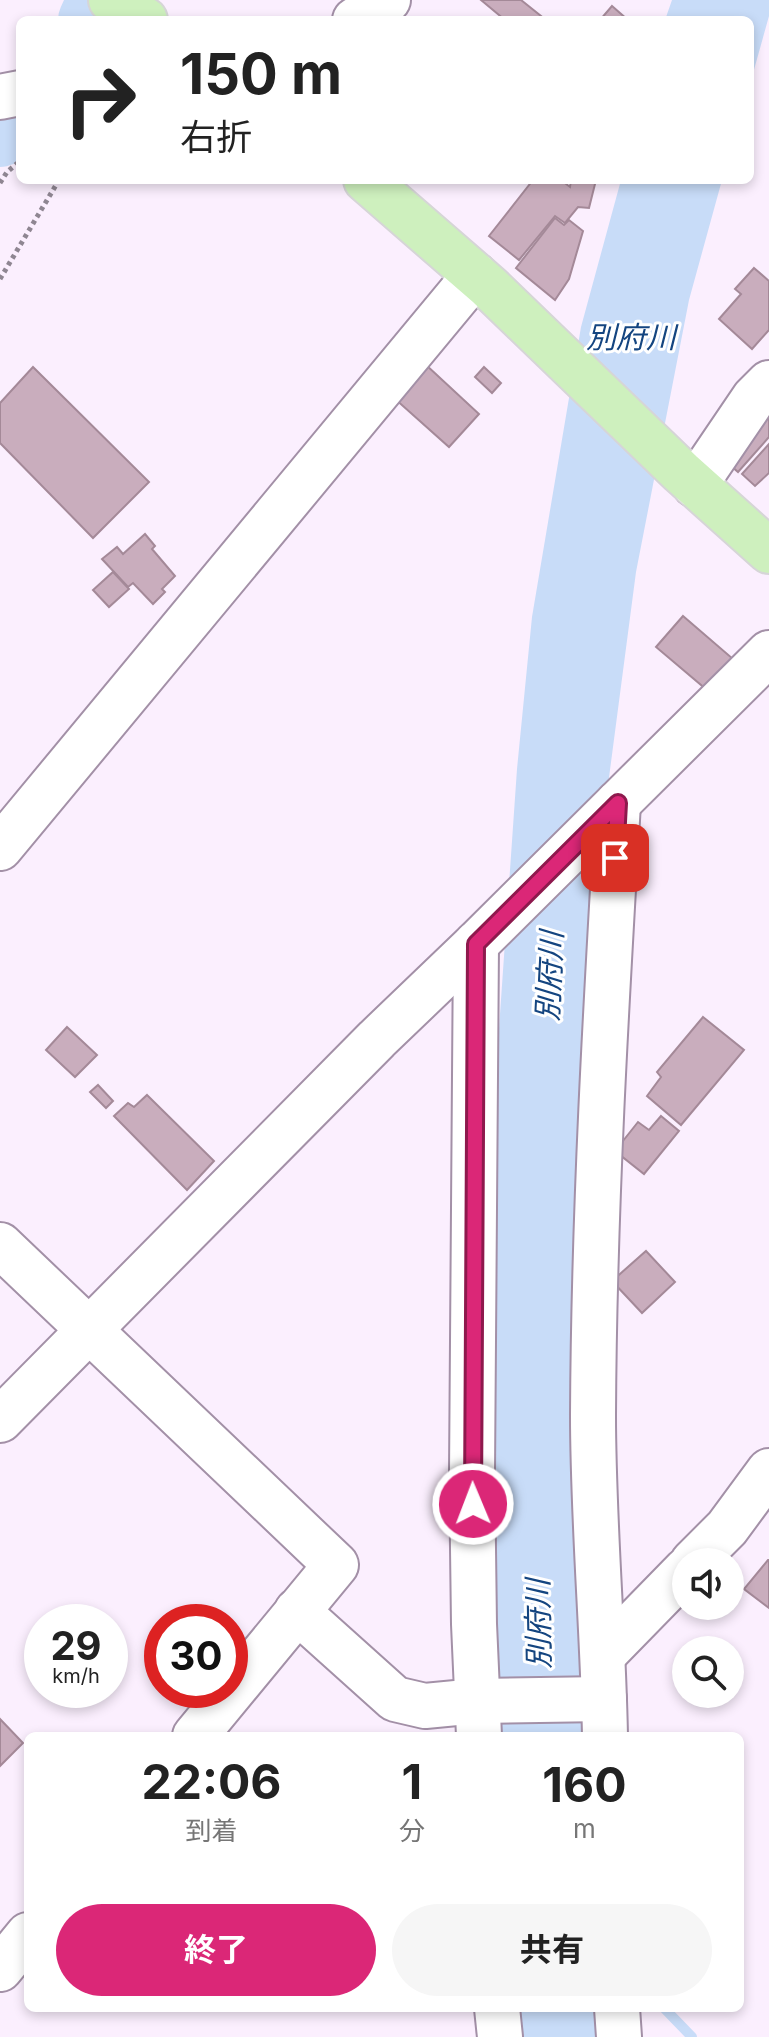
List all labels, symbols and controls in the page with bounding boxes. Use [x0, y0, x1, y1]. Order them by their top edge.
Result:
text: 150 m [180, 40, 342, 108]
icon: right [48, 48, 152, 152]
text: 右折 [180, 115, 252, 159]
water label: 別府川 [586, 319, 679, 355]
pin [581, 824, 649, 892]
icon: arrive [593, 836, 637, 880]
water label: 別府川 [529, 927, 569, 1022]
position arrow [431, 1462, 515, 1546]
map controls [672, 1548, 744, 1708]
button: sound [672, 1548, 744, 1620]
water label: 別府川 [519, 1576, 557, 1669]
speed limit sign: 30 [144, 1604, 248, 1708]
text: 29 [50, 1621, 102, 1670]
button: search [672, 1636, 744, 1708]
text: km/h [52, 1664, 100, 1688]
text: 22:06 [141, 1752, 281, 1811]
text: 1 [402, 1752, 422, 1811]
text: 160 [542, 1755, 627, 1814]
text: m [573, 1813, 596, 1844]
text: 到着 [185, 1815, 237, 1846]
text: 分 [399, 1815, 425, 1846]
button: 終了 [56, 1904, 376, 1996]
button: 共有 [392, 1904, 712, 1996]

